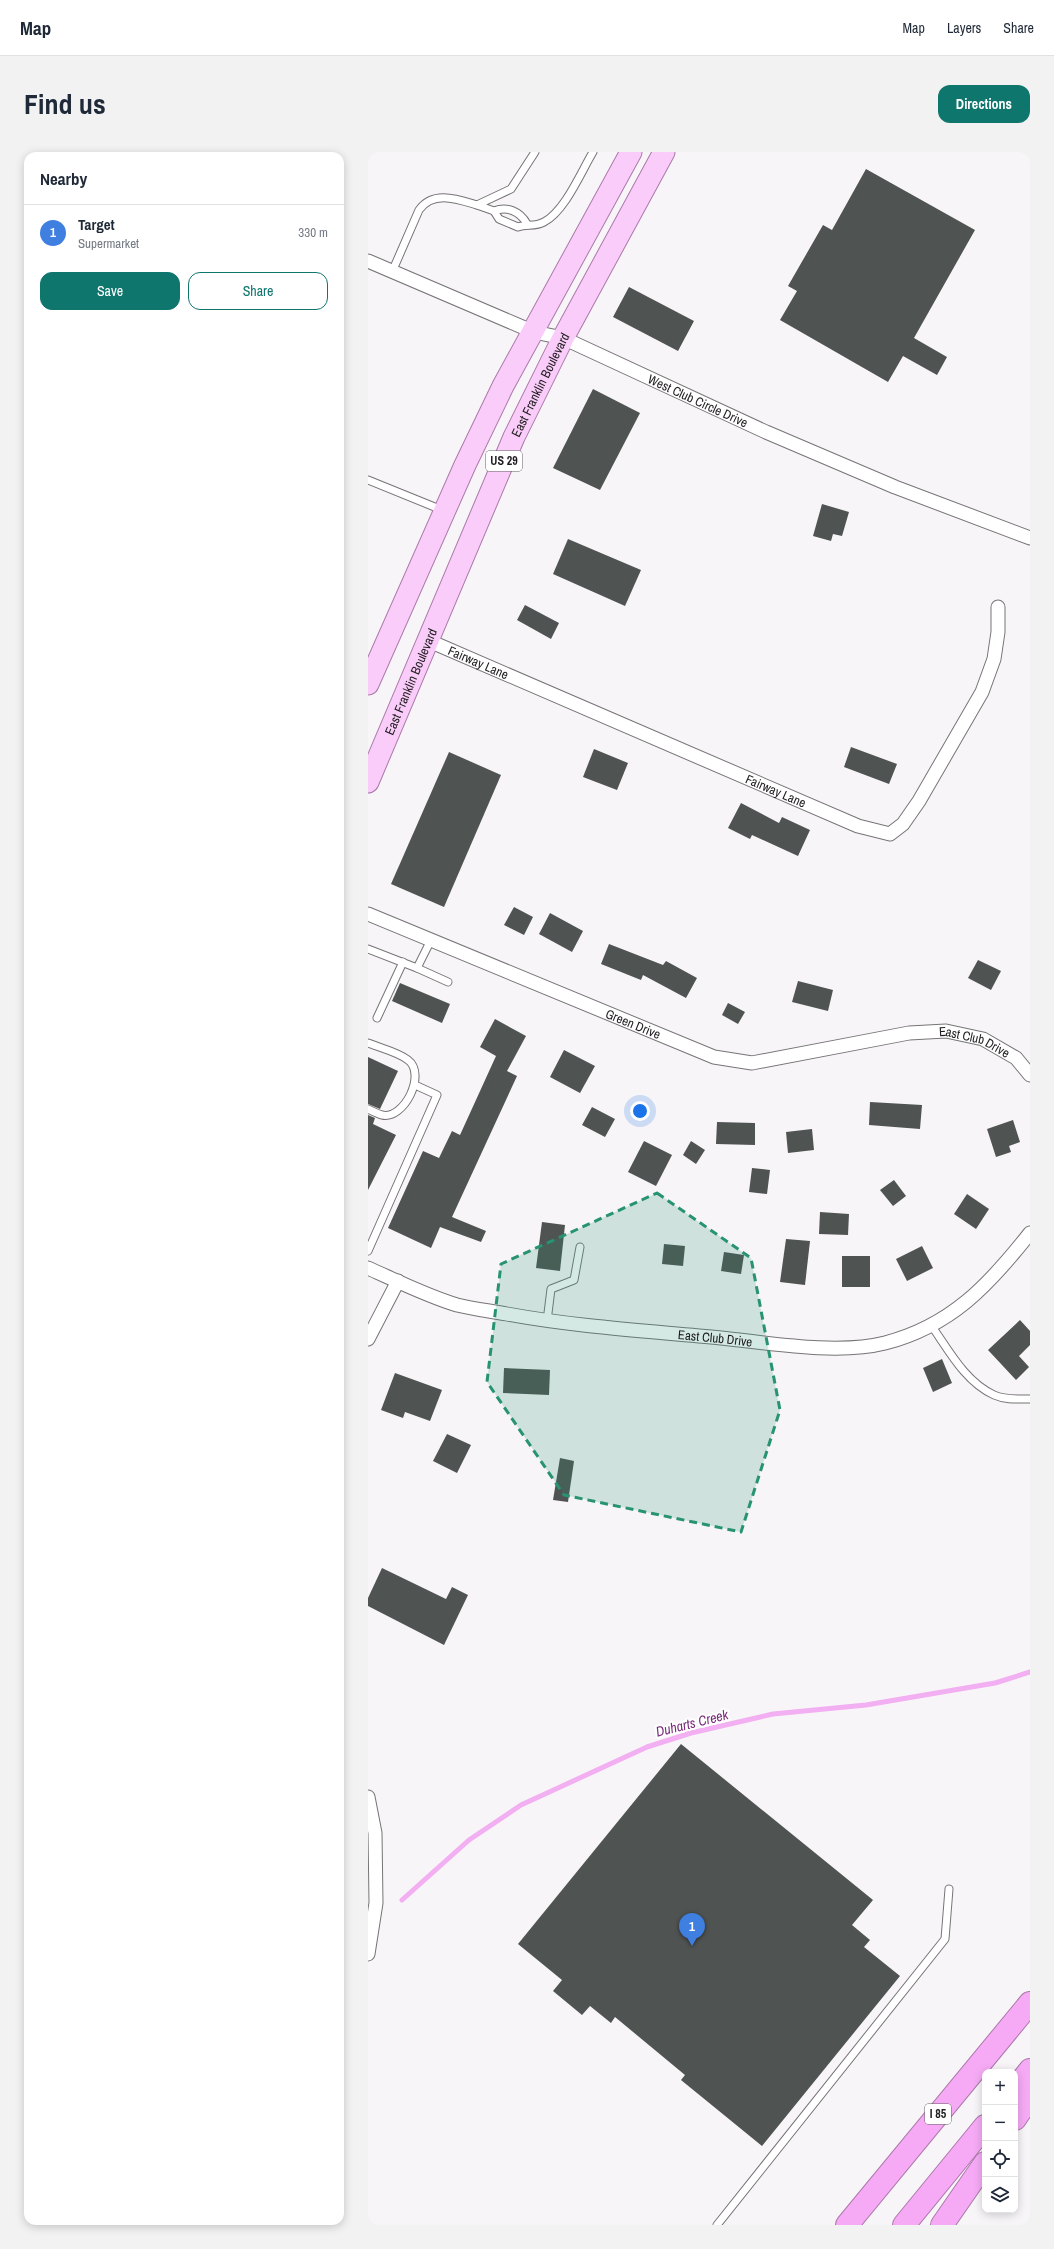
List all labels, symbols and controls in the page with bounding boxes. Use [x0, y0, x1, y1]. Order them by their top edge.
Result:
text: Map [20, 15, 51, 41]
text: Map [903, 19, 925, 37]
text: Layers [947, 19, 981, 37]
text: Share [1003, 19, 1034, 37]
text: Find us [24, 85, 106, 123]
button: Directions [938, 85, 1030, 123]
text: Nearby [40, 167, 87, 190]
text: Target [78, 214, 115, 235]
text: 1 [50, 224, 56, 241]
text: 330 m [298, 224, 328, 241]
text: Supermarket [78, 235, 139, 252]
button: Save [40, 272, 180, 310]
button: Share [188, 272, 328, 310]
street label: East Franklin Boulevard [507, 330, 573, 440]
street label: West Club Circle Drive [645, 371, 751, 432]
road number: US 29 [486, 451, 522, 471]
street label: East Franklin Boulevard [381, 626, 441, 738]
street label: Fairway Lane [445, 642, 511, 683]
street label: Fairway Lane [743, 771, 809, 812]
street label: Green Drive [603, 1005, 663, 1043]
street label: East Club Drive [938, 1023, 1013, 1062]
your location [630, 1101, 650, 1121]
street label: East Club Drive [677, 1326, 753, 1351]
water label: Duharts Creek [654, 1705, 731, 1741]
pin: 1 [679, 1913, 705, 1946]
map controls [982, 2069, 1018, 2213]
button: + [982, 2069, 1018, 2105]
road number: I 85 [925, 2104, 951, 2124]
button: − [982, 2105, 1018, 2141]
button: locate [982, 2141, 1018, 2177]
button: layers [982, 2177, 1018, 2213]

